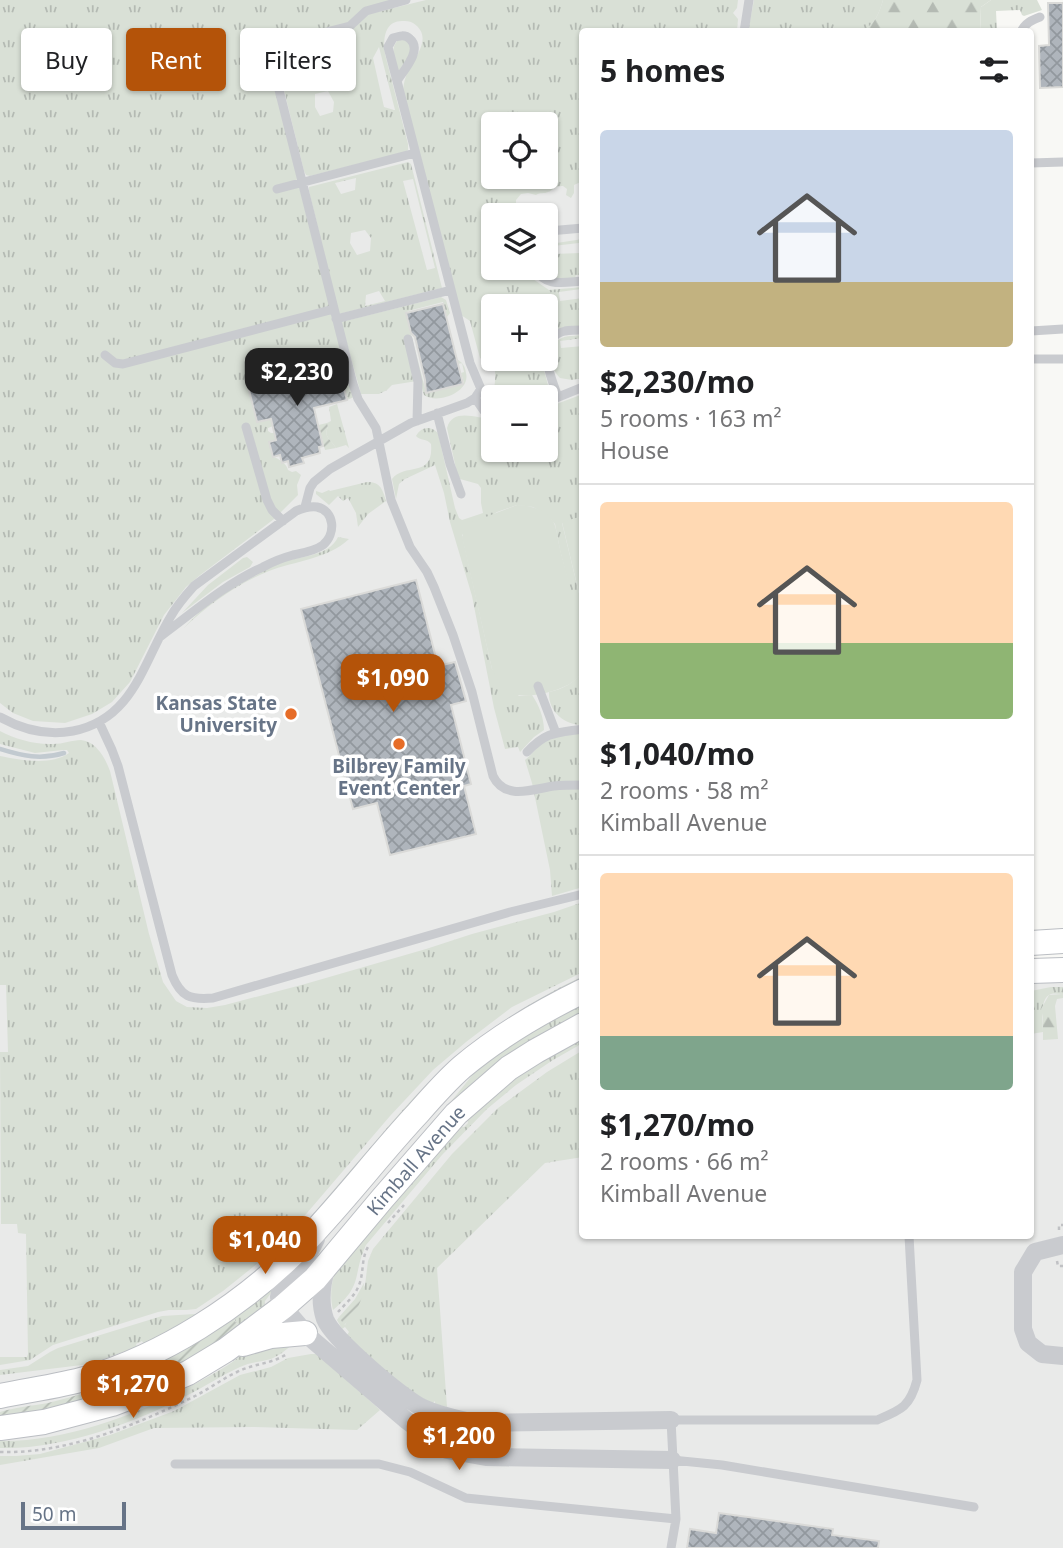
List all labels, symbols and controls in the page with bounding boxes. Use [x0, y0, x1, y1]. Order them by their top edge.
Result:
chip: Buy [21, 28, 112, 91]
chip: Rent [126, 28, 226, 91]
chip: Filters [240, 28, 356, 91]
text: 5 homes [600, 50, 725, 91]
icon: filters [975, 51, 1013, 89]
map controls [481, 112, 558, 462]
button: locate [481, 112, 558, 189]
icon: home [744, 175, 870, 301]
button: layers [481, 203, 558, 280]
button: + [481, 294, 558, 371]
pin: $2,230 [240, 348, 354, 408]
text: $2,230 [261, 355, 333, 387]
text: $2,230/mo [600, 361, 755, 402]
button: − [481, 385, 558, 462]
text: 5 rooms · 163 m² [600, 402, 782, 434]
text: House [600, 434, 669, 466]
icon: home [744, 547, 870, 673]
pin: $1,090 [336, 654, 450, 714]
text: $1,090 [357, 661, 429, 693]
place label: Kansas State University [156, 690, 277, 738]
marker: Kansas State University [283, 706, 299, 722]
text: $1,040/mo [600, 733, 755, 774]
marker: Bilbrey Family Event Center [391, 736, 407, 752]
place label: Bilbrey Family Event Center [332, 753, 466, 801]
text: 2 rooms · 58 m² [600, 774, 769, 806]
text: Kimball Avenue [600, 806, 767, 838]
icon: home [744, 918, 870, 1044]
street label: Kimball Avenue [361, 1099, 471, 1221]
text: $1,270/mo [600, 1104, 755, 1145]
text: 2 rooms · 66 m² [600, 1145, 769, 1177]
text: Kimball Avenue [600, 1177, 767, 1209]
pin: $1,040 [208, 1216, 322, 1276]
text: $1,040 [229, 1223, 301, 1255]
pin: $1,270 [76, 1360, 190, 1420]
text: $1,270 [97, 1367, 169, 1399]
pin: $1,200 [402, 1412, 516, 1472]
text: $1,200 [423, 1419, 495, 1451]
scale bar [21, 1499, 126, 1531]
text: 50 m [32, 1501, 76, 1527]

